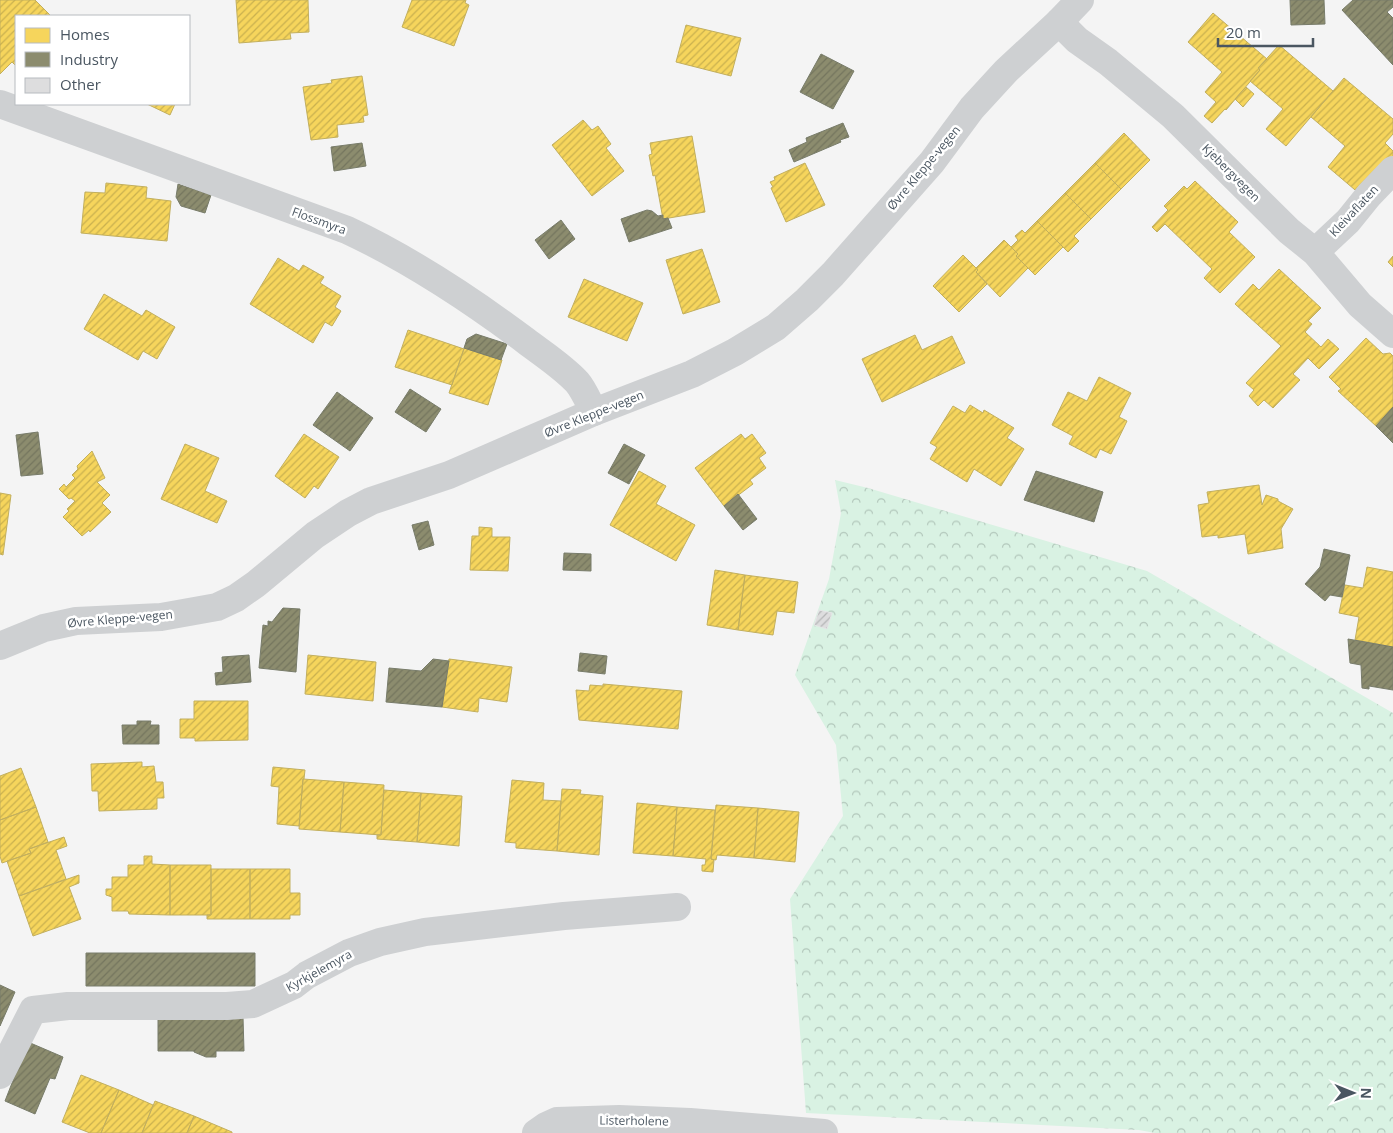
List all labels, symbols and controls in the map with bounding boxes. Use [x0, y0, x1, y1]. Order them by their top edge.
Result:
legend [15, 15, 190, 105]
scale bar [1218, 15, 1313, 47]
text: 20 m [1226, 22, 1261, 42]
text: Homes [60, 24, 110, 44]
text: Industry [60, 49, 118, 69]
text: Other [60, 74, 101, 94]
street label: Øvre Kleppe-vegen [883, 122, 964, 214]
street label: Kjebergvegen [1198, 140, 1264, 206]
street label: Kleivaflaten [1325, 181, 1382, 240]
street label: Flossmyra [290, 203, 349, 238]
street label: Øvre Kleppe-vegen [542, 386, 646, 441]
street label: Øvre Kleppe-vegen [66, 605, 173, 632]
street label: Kyrkjelemyra [283, 945, 355, 996]
north arrow [1328, 1068, 1378, 1118]
text: N [1357, 1087, 1376, 1099]
street label: Listerholene [599, 1111, 669, 1130]

